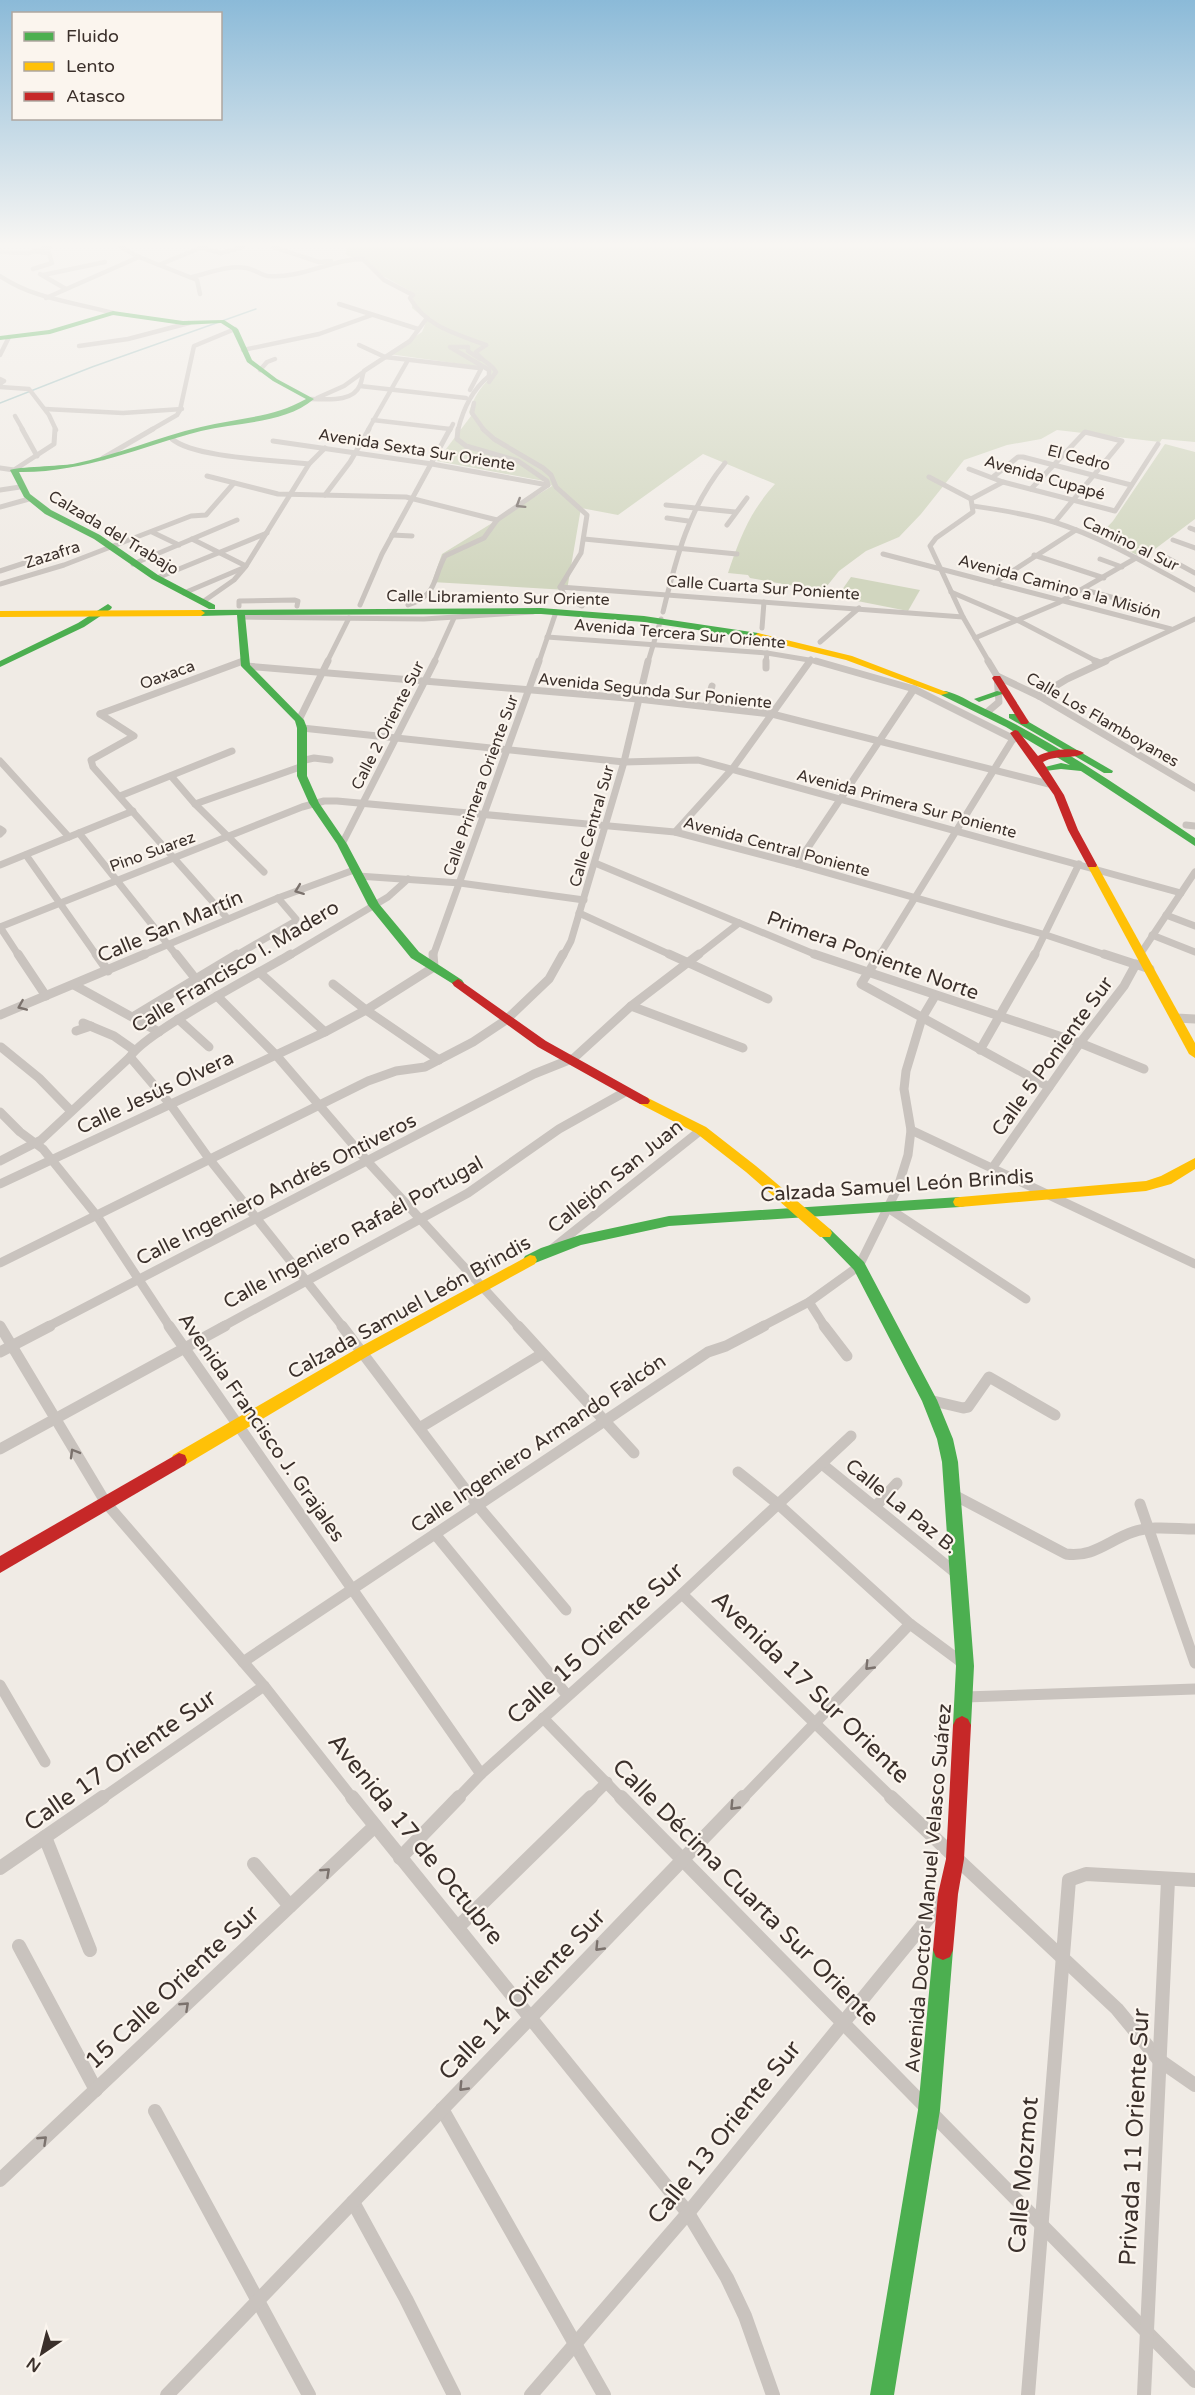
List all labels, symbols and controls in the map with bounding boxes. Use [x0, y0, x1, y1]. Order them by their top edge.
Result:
legend [12, 12, 222, 120]
text: Fluido [66, 25, 119, 47]
text: Lento [66, 55, 115, 77]
text: Atasco [66, 85, 125, 107]
street label: Avenida Sexta Sur Oriente [317, 425, 517, 475]
street label: El Cedro [1045, 441, 1112, 475]
street label: Avenida Cupapé [982, 451, 1107, 505]
street label: Calzada del Trabajo [45, 486, 182, 580]
one-way arrow [516, 496, 526, 508]
street label: Camino al Sur [1079, 512, 1183, 576]
street label: Zazafra [22, 537, 83, 573]
street label: Avenida Camino a la Misión [956, 550, 1163, 624]
street label: Calle Cuarta Sur Poniente [666, 571, 860, 605]
street label: Calle Libramiento Sur Oriente [386, 586, 610, 610]
street label: Avenida Tercera Sur Oriente [573, 615, 787, 653]
street label: Oaxaca [137, 656, 198, 694]
street label: Calle 2 Oriente Sur [347, 657, 429, 793]
street label: Calle Los Flamboyanes [1023, 668, 1182, 772]
street label: Avenida Segunda Sur Poniente [537, 669, 773, 713]
street label: Calle Primera Oriente Sur [439, 691, 523, 879]
street label: Calle Central Sur [565, 762, 619, 889]
street label: Avenida Primera Sur Poniente [795, 765, 1019, 843]
street label: Avenida Central Poniente [681, 812, 872, 882]
street label: Pino Suarez [107, 827, 198, 877]
one-way arrow [295, 883, 305, 896]
street label: Calle San Martín [94, 885, 247, 968]
street label: Calle Francisco I. Madero [127, 895, 344, 1038]
street label: Primera Poniente Norte [763, 906, 982, 1006]
street label: Calle 5 Poniente Sur [987, 972, 1119, 1141]
one-way arrow [18, 999, 29, 1011]
street label: Calle Jesús Olvera [73, 1046, 238, 1140]
street label: Calle Ingeniero Andrés Ontiveros [132, 1109, 420, 1271]
street label: Callejón San Juan [543, 1115, 688, 1239]
street label: Calle Ingeniero Rafaél Portugal [219, 1151, 488, 1314]
street label: Calzada Samuel León Brindis [760, 1164, 1035, 1208]
street label: Calzada Samuel León Brindis [284, 1231, 535, 1385]
street label: Avenida Francisco J. Grajales [173, 1308, 350, 1547]
street label: Calle Ingeniero Armando Falcón [406, 1349, 671, 1538]
one-way arrow [70, 1449, 82, 1459]
street label: Calle La Paz B. [840, 1454, 962, 1559]
street label: Calle 15 Oriente Sur [501, 1556, 690, 1730]
street label: Avenida 17 Sur Oriente [705, 1585, 916, 1790]
one-way arrow [865, 1659, 876, 1669]
street label: Calle 17 Oriente Sur [19, 1683, 223, 1838]
street label: Avenida Doctor Manuel Velasco Suárez [901, 1702, 957, 2074]
street label: Avenida 17 de Octubre [322, 1728, 510, 1951]
street label: Calle Décima Cuarta Sur Oriente [606, 1753, 885, 2032]
one-way arrow [730, 1800, 741, 1810]
one-way arrow [320, 1868, 330, 1879]
street label: 15 Calle Oriente Sur [79, 1899, 266, 2076]
street label: Calle 14 Oriente Sur [433, 1902, 612, 2086]
one-way arrow [595, 1939, 606, 1950]
one-way arrow [178, 2002, 188, 2013]
street label: Privada 11 Oriente Sur [1113, 2007, 1156, 2267]
street label: Calle 13 Oriente Sur [641, 2034, 808, 2230]
one-way arrow [460, 2080, 471, 2091]
street label: Calle Mozmot [1002, 2096, 1045, 2255]
one-way arrow [35, 2136, 46, 2147]
north arrow [12, 2323, 72, 2383]
text: N [23, 2353, 45, 2376]

